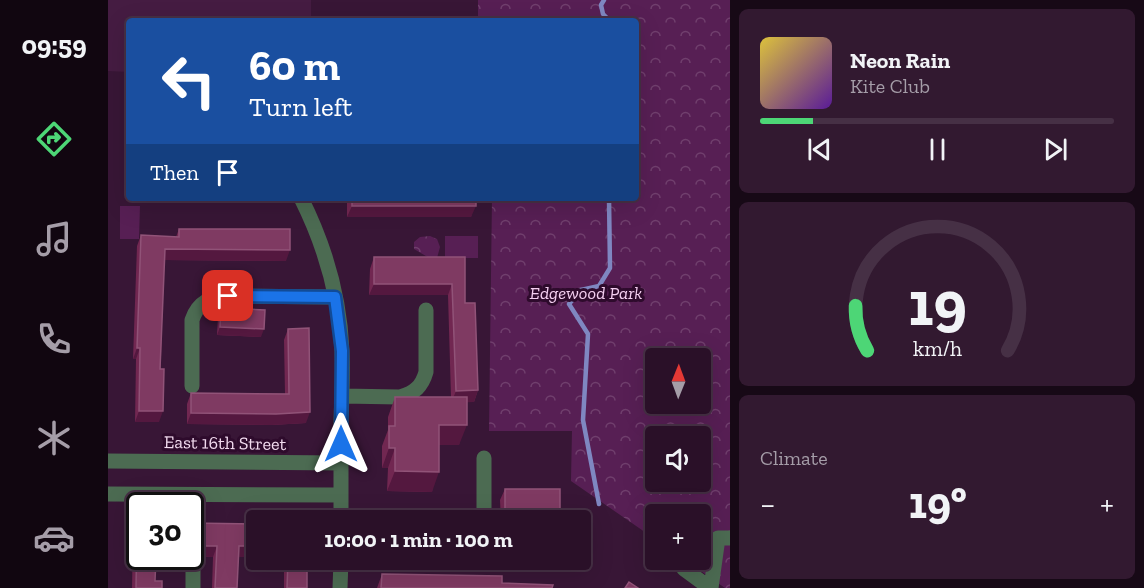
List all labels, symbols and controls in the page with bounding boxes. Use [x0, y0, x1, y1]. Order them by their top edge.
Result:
text: 09:59 [21, 29, 87, 61]
text: 60 m [249, 40, 340, 91]
icon: left [150, 42, 228, 120]
text: Neon Rain [850, 47, 950, 74]
text: Kite Club [850, 74, 930, 98]
text: Turn left [249, 91, 352, 123]
icon: directions [33, 118, 75, 160]
icon: previous [803, 133, 836, 166]
icon: pause [921, 133, 954, 166]
icon: next [1039, 133, 1072, 166]
icon: arrive [211, 156, 244, 189]
text: Then [150, 159, 199, 186]
icon: music [33, 218, 75, 260]
text: 19 [908, 266, 966, 341]
pin [202, 270, 253, 321]
icon: arrive [211, 279, 244, 312]
park label: Edgewood Park [530, 282, 642, 304]
icon: phone [33, 318, 75, 360]
text: km/h [913, 336, 961, 361]
north arrow [645, 348, 711, 414]
map controls [645, 348, 711, 570]
position arrow [309, 412, 373, 476]
icon: climate [33, 417, 75, 459]
button: sound [645, 426, 711, 492]
street label: East 16th Street [164, 431, 287, 455]
text: Climate [760, 446, 828, 470]
text: 19° [909, 476, 967, 530]
text: − [760, 484, 775, 523]
text: + [1100, 484, 1114, 523]
speed limit sign: 30 [126, 492, 204, 570]
button: + [645, 504, 711, 570]
icon: car [33, 517, 75, 559]
text: 10:00 · 1 min · 100 m [324, 526, 513, 553]

